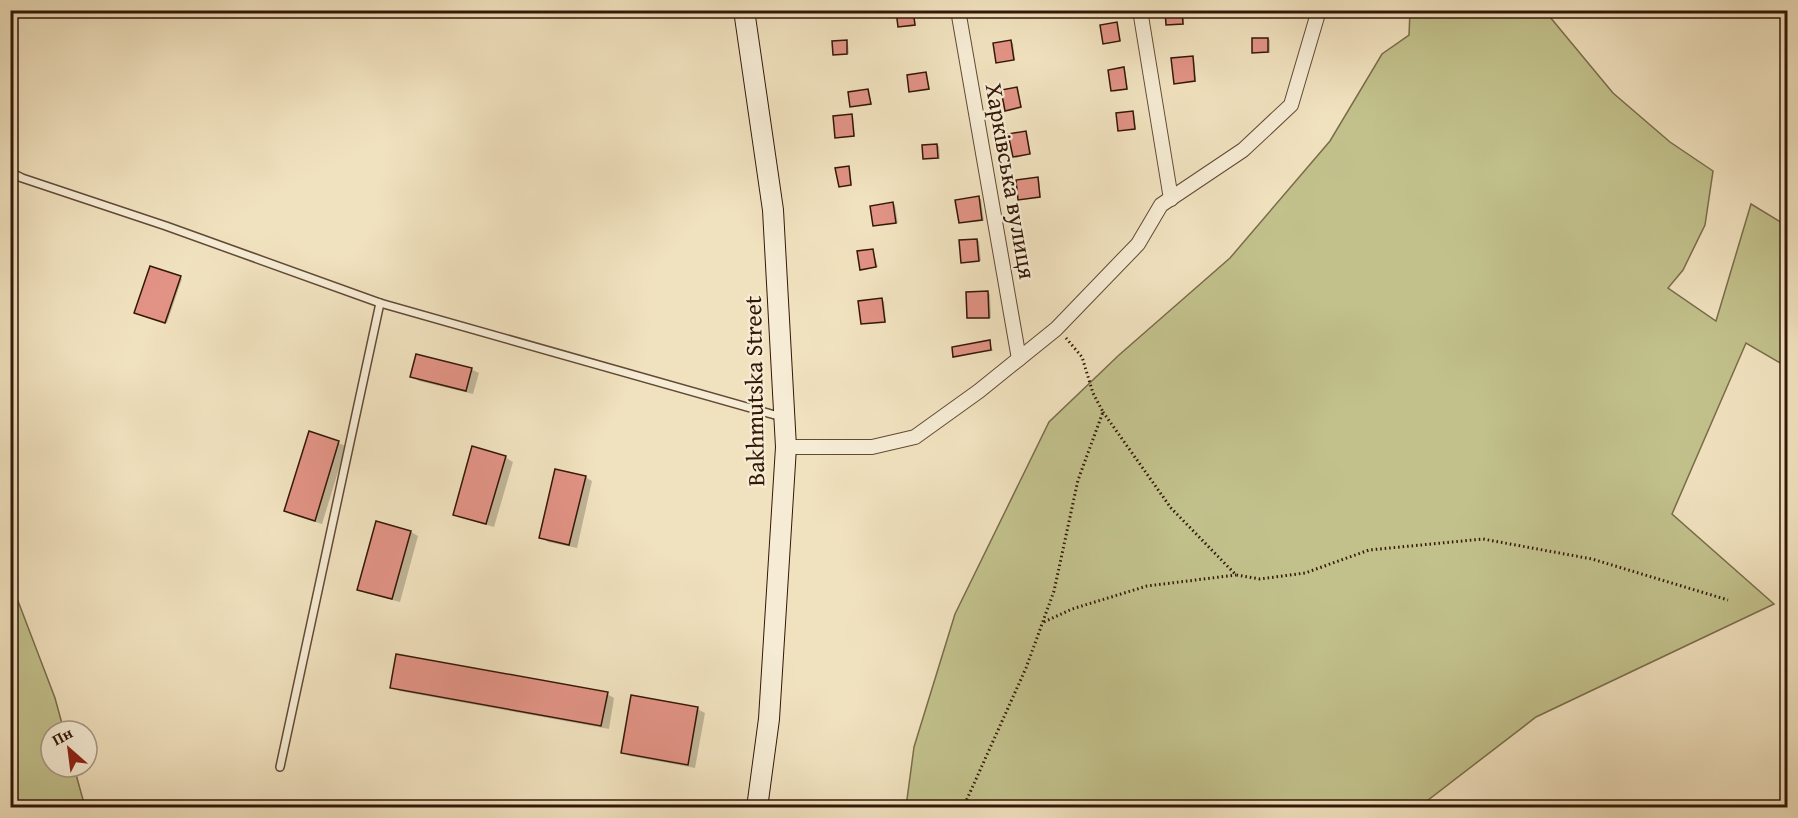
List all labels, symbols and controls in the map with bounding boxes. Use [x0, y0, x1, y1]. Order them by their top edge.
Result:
street label: Харківська вулиця [977, 80, 1045, 282]
street label: Bakhmutska Street [735, 295, 773, 487]
north arrow [39, 719, 99, 779]
text: Пн [47, 720, 77, 751]

